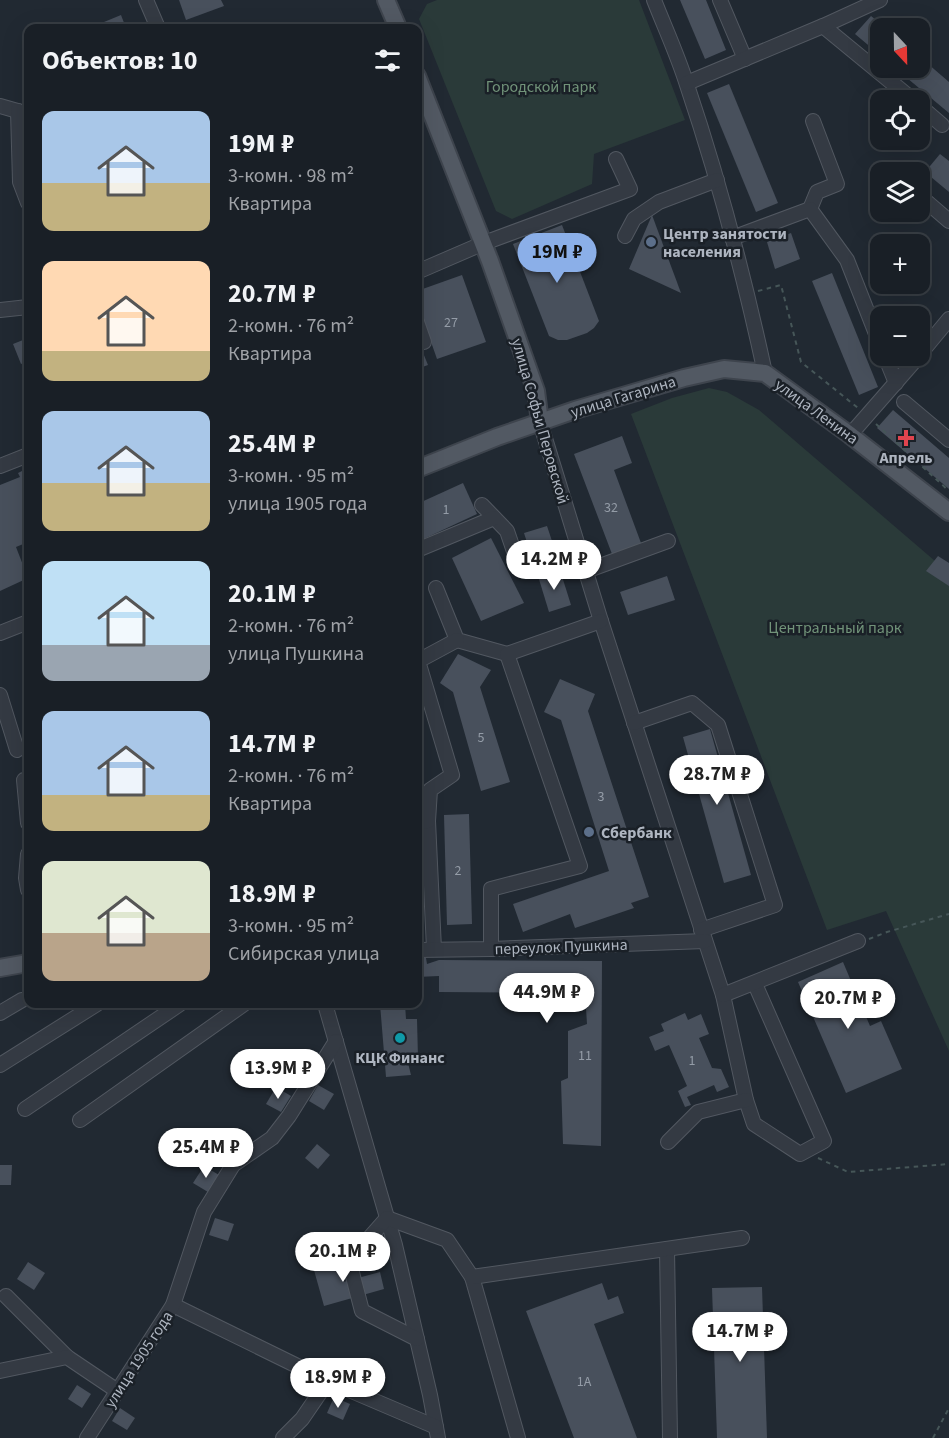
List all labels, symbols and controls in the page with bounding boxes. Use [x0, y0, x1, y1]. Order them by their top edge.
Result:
north arrow [870, 18, 930, 78]
map controls [870, 18, 930, 366]
text: Объектов: 10 [42, 42, 198, 79]
icon: filters [371, 44, 404, 77]
park label: Городской парк [486, 76, 596, 98]
button: locate [870, 90, 930, 150]
text: 19M ₽ [228, 125, 294, 162]
icon: home [90, 135, 162, 207]
text: 3-комн. · 98 m² [228, 162, 354, 190]
button: layers [870, 162, 930, 222]
text: Квартира [228, 190, 312, 218]
place label: Центр занятости населения [663, 223, 787, 263]
pin: 19M ₽ [515, 233, 599, 284]
button: + [870, 234, 930, 294]
marker: Центр занятости населения [644, 235, 658, 249]
text: 19M ₽ [532, 238, 582, 266]
text: 20.7M ₽ [228, 275, 316, 312]
icon: home [90, 285, 162, 357]
button: − [870, 306, 930, 366]
text: 2-комн. · 76 m² [228, 312, 354, 340]
house number: 27 [444, 313, 458, 333]
street label: улица Софьи Перовской [506, 336, 574, 507]
text: Квартира [228, 340, 312, 368]
street label: улица Гагарина [568, 371, 679, 423]
street label: улица Ленина [770, 374, 863, 450]
text: 25.4M ₽ [228, 425, 316, 462]
marker: Апрель [899, 431, 913, 445]
icon: home [90, 435, 162, 507]
place label: Апрель [878, 447, 933, 469]
text: 3-комн. · 95 m² [228, 462, 354, 490]
text: улица 1905 года [228, 490, 367, 518]
house number: 32 [604, 498, 618, 518]
house number: 1 [443, 500, 450, 520]
pin: 14.2M ₽ [499, 540, 609, 591]
text: 14.2M ₽ [520, 545, 588, 573]
text: 20.1M ₽ [228, 575, 316, 612]
icon: home [90, 585, 162, 657]
text: 2-комн. · 76 m² [228, 612, 354, 640]
park label: Центральный парк [768, 617, 902, 639]
text: улица Пушкина [228, 640, 364, 668]
text: 14.7M ₽ [228, 725, 316, 762]
house number: 5 [478, 728, 485, 748]
icon: home [90, 735, 162, 807]
pin: 28.7M ₽ [662, 755, 772, 806]
text: 28.7M ₽ [683, 760, 751, 788]
text: 2-комн. · 76 m² [228, 762, 354, 790]
house number: 3 [598, 787, 605, 807]
text: Квартира [228, 790, 312, 818]
place label: Сбербанк [601, 822, 672, 844]
marker: Сбербанк [582, 825, 596, 839]
house number: 2 [455, 861, 462, 881]
text: 18.9M ₽ [228, 875, 316, 912]
icon: home [90, 885, 162, 957]
text: 3-комн. · 95 m² [228, 912, 354, 940]
street label: переулок Пушкина [494, 934, 628, 960]
text: Сибирская улица [228, 940, 380, 968]
pin: 44.9M ₽ [492, 973, 602, 1024]
text: 44.9M ₽ [513, 978, 581, 1006]
pin: 20.7M ₽ [793, 979, 903, 1030]
text: 20.7M ₽ [814, 984, 882, 1012]
marker: КЦК Финанс [393, 1031, 407, 1045]
house number: 11 [578, 1046, 592, 1066]
place label: КЦК Финанс [355, 1047, 445, 1069]
pin: 13.9M ₽ [223, 1049, 333, 1100]
house number: 1 [689, 1051, 696, 1071]
text: 13.9M ₽ [244, 1054, 312, 1082]
pin: 25.4M ₽ [151, 1128, 261, 1179]
text: 25.4M ₽ [172, 1133, 240, 1161]
pin: 20.1M ₽ [288, 1232, 398, 1283]
text: 20.1M ₽ [309, 1237, 377, 1265]
street label: улица 1905 года [99, 1307, 178, 1412]
pin: 14.7M ₽ [685, 1312, 795, 1363]
text: 14.7M ₽ [706, 1317, 774, 1345]
pin: 18.9M ₽ [283, 1358, 393, 1409]
text: 18.9M ₽ [304, 1363, 372, 1391]
house number: 1А [577, 1372, 592, 1392]

